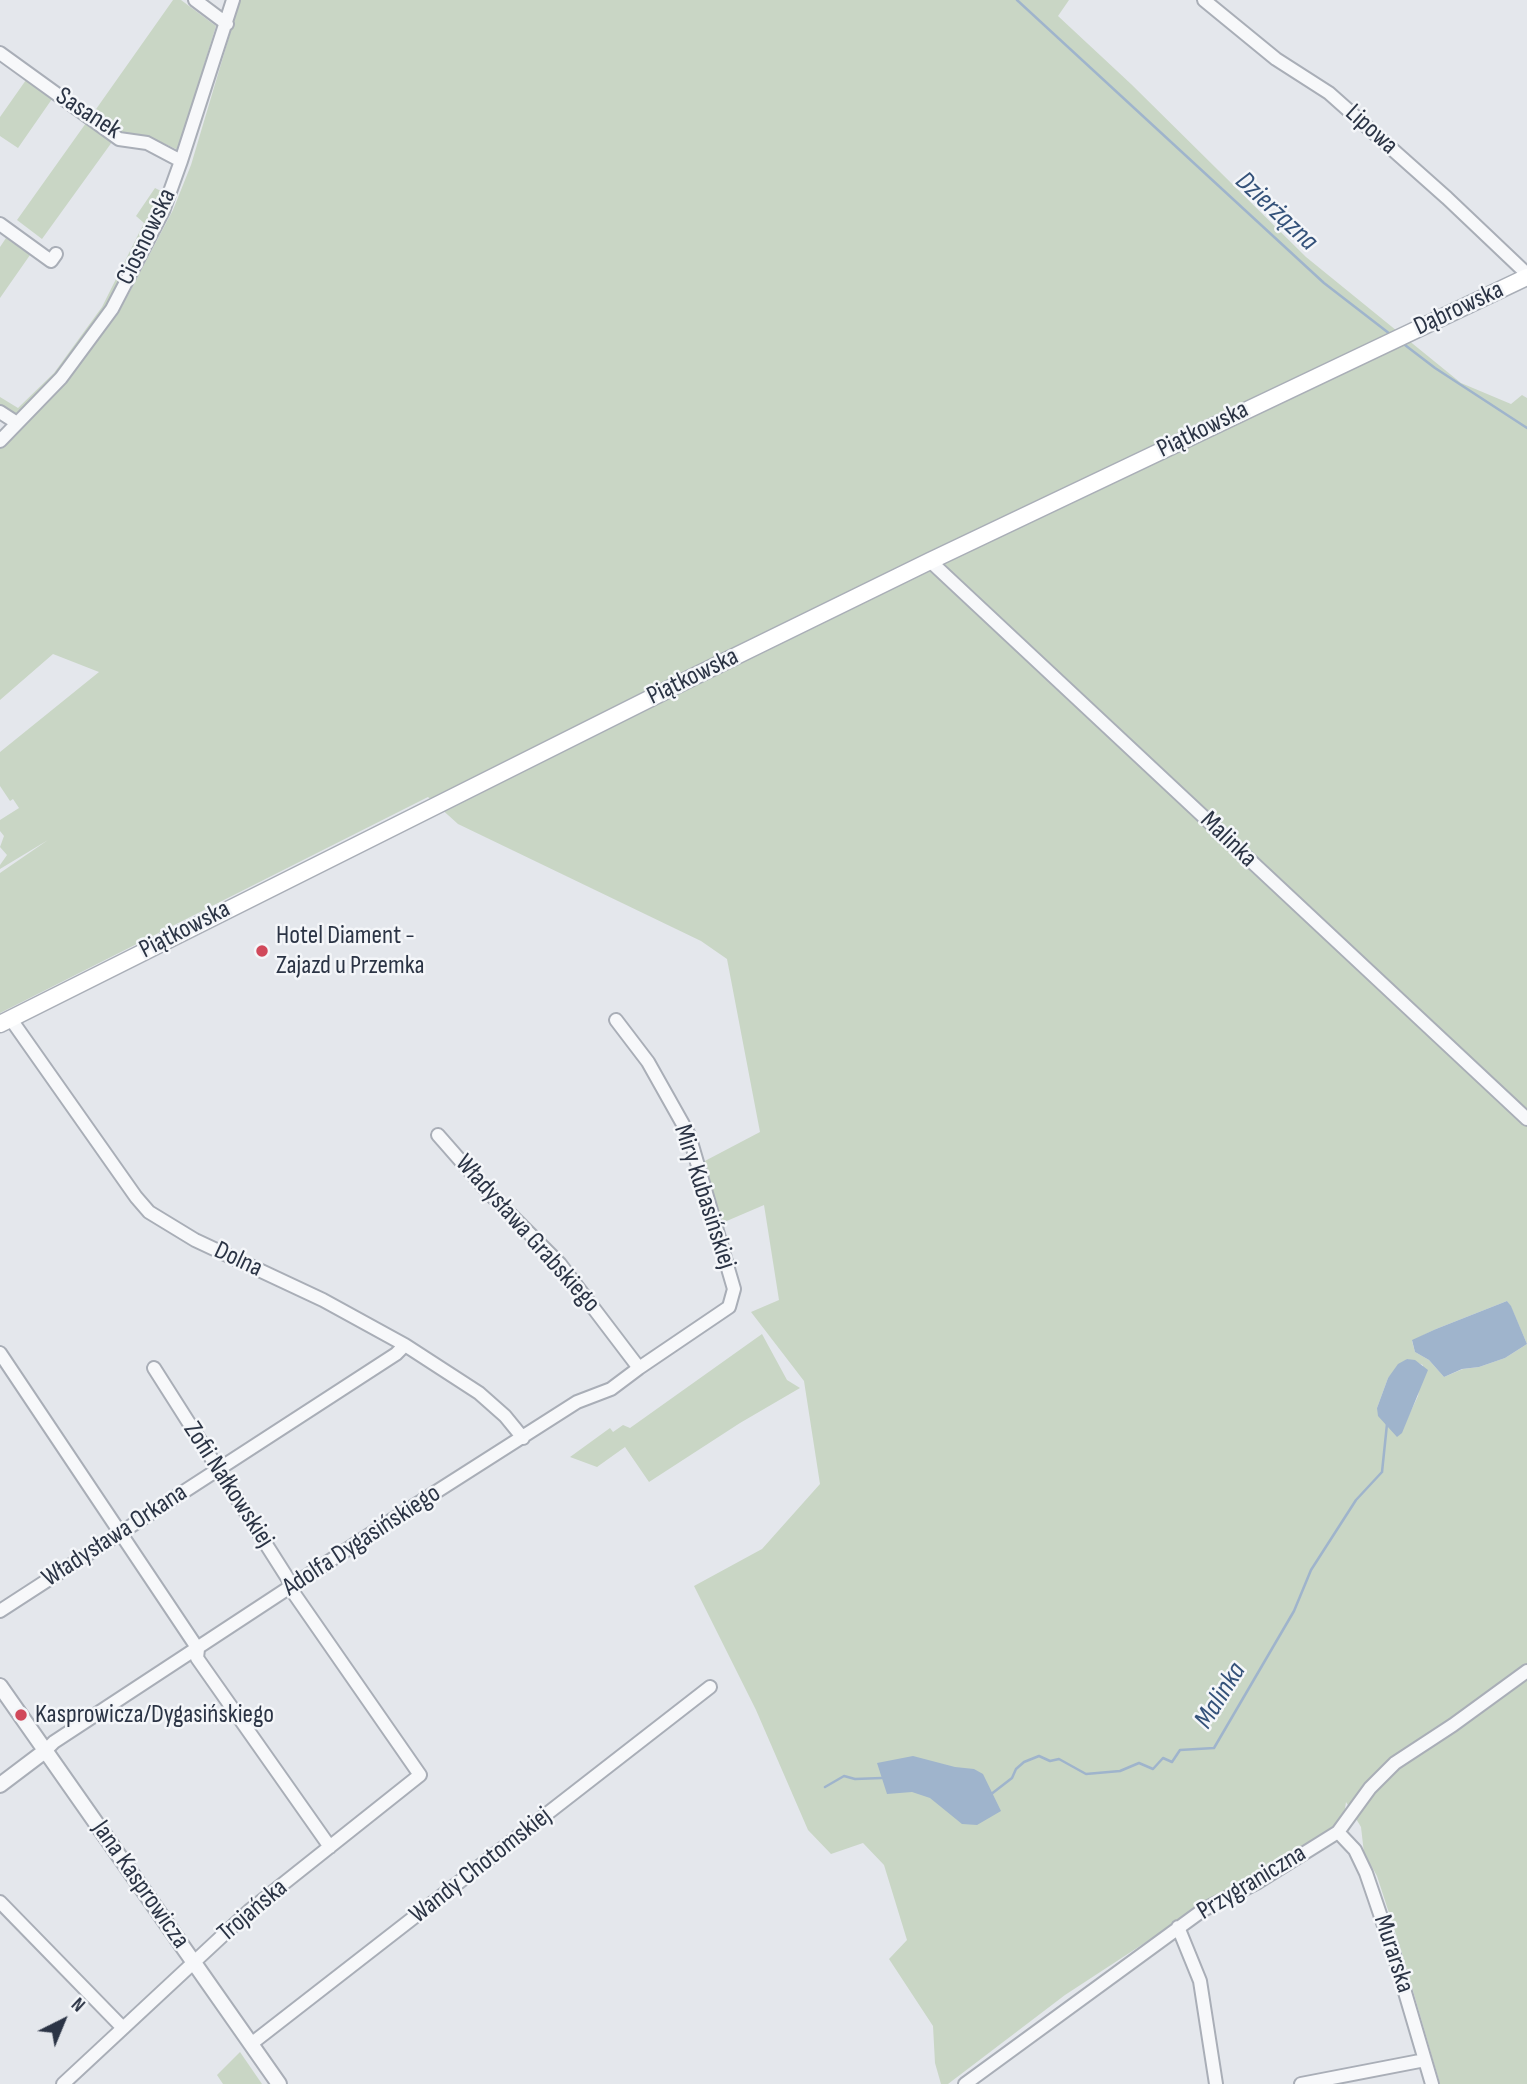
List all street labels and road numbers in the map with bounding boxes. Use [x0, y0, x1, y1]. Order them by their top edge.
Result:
street label: Sasanek [49, 81, 127, 147]
street label: Lipowa [1338, 98, 1404, 162]
street label: Ciosnowska [110, 184, 184, 290]
street label: Dąbrowska [1409, 275, 1509, 343]
street label: Piątkowska [1152, 395, 1254, 465]
street label: Piątkowska [642, 642, 744, 712]
street label: Malinka [1193, 806, 1263, 874]
street label: Piątkowska [134, 894, 236, 966]
street label: Miry Kubasińskiej [666, 1121, 742, 1273]
street label: Władysława Grabskiego [448, 1149, 606, 1319]
street label: Dolna [209, 1235, 267, 1285]
street label: Zofii Nałkowskiej [176, 1416, 280, 1554]
street label: Władysława Orkana [37, 1478, 193, 1594]
street label: Adolfa Dygasińskiego [277, 1478, 447, 1604]
street label: Wandy Chotomskiej [404, 1801, 558, 1931]
street label: Jana Kasprowicza [84, 1815, 196, 1955]
street label: Przygraniczna [1192, 1838, 1312, 1928]
street label: Trojańska [212, 1873, 294, 1949]
street label: Murarska [1366, 1911, 1420, 1997]

